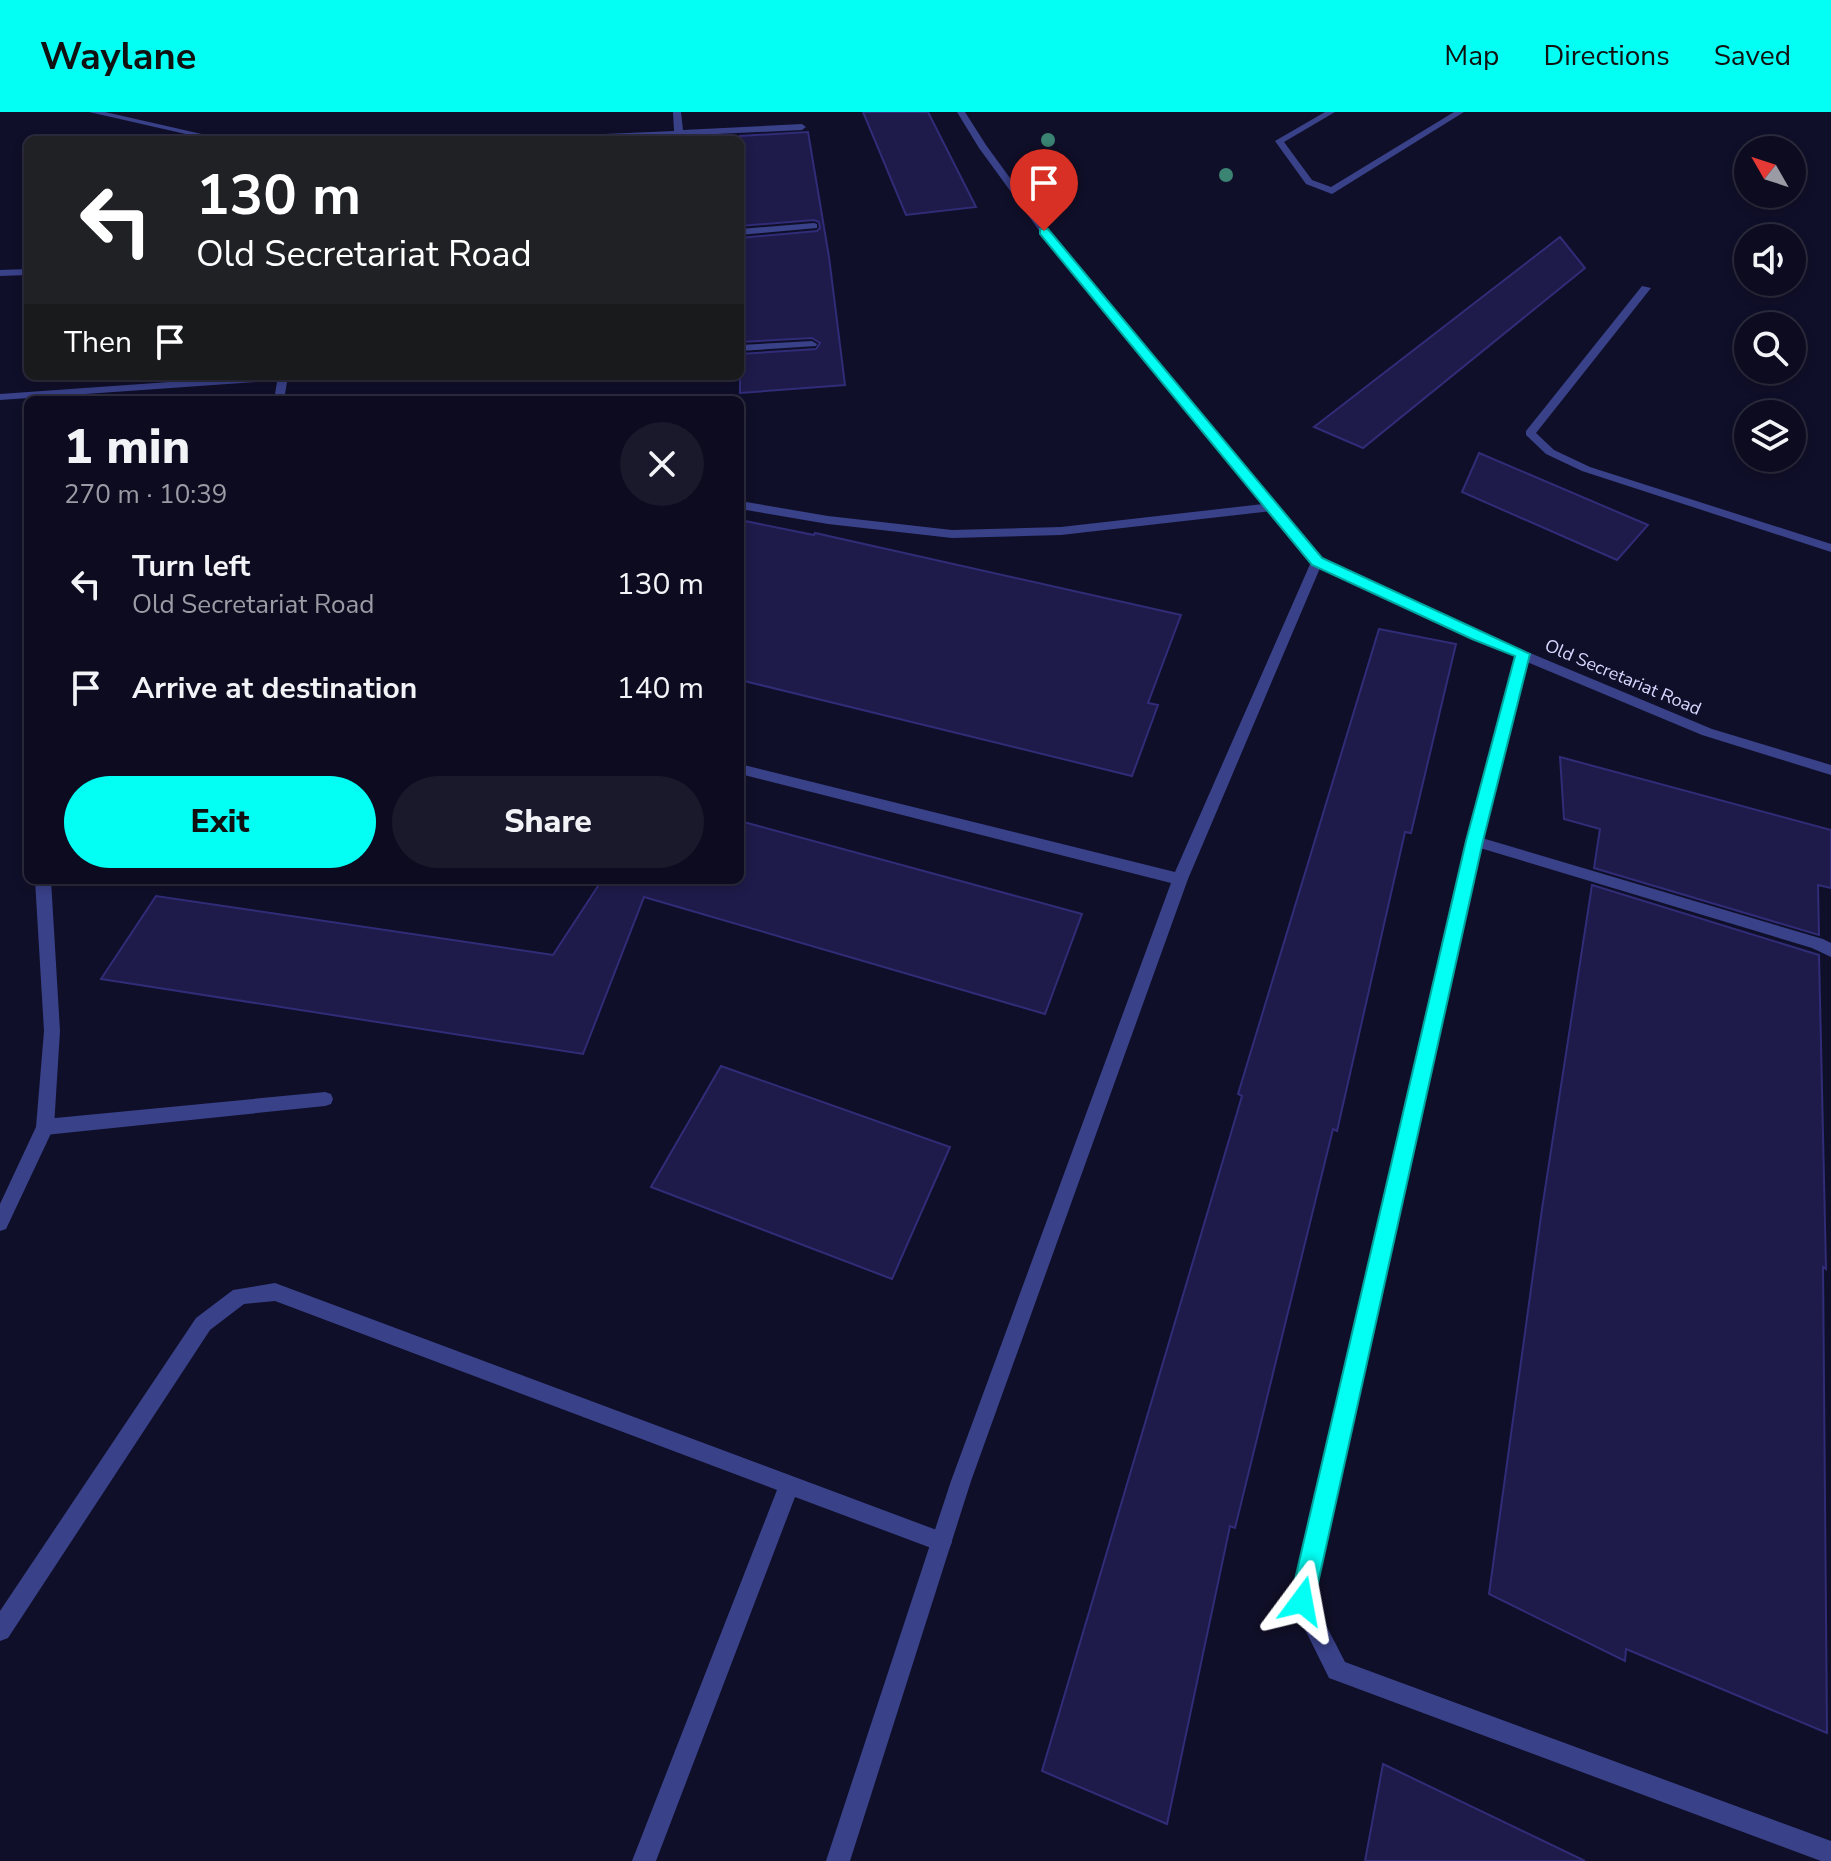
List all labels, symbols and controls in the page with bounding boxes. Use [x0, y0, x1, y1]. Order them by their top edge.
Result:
text: Waylane [40, 31, 196, 82]
text: Map [1444, 37, 1499, 75]
text: Directions [1543, 37, 1670, 75]
text: Saved [1714, 37, 1791, 75]
north arrow [1734, 136, 1806, 208]
map controls [1734, 136, 1806, 472]
pin [1010, 149, 1078, 231]
text: 130 m [196, 157, 361, 234]
icon: arrive [1022, 161, 1066, 205]
icon: left [64, 168, 168, 272]
button: sound [1734, 224, 1806, 296]
text: Old Secretariat Road [196, 230, 532, 279]
button: search [1734, 312, 1806, 384]
icon: arrive [148, 320, 192, 364]
text: Then [64, 322, 132, 363]
button: layers [1734, 400, 1806, 472]
text: 1 min [64, 414, 190, 480]
button: close [620, 422, 704, 506]
text: 270 m · 10:39 [64, 477, 227, 512]
text: Turn left [132, 546, 250, 587]
icon: left [64, 562, 108, 606]
text: 130 m [617, 564, 704, 605]
text: Old Secretariat Road [132, 587, 374, 622]
street label: Old Secretariat Road [1541, 633, 1705, 721]
icon: arrive [64, 666, 108, 710]
text: Arrive at destination [132, 668, 417, 709]
text: 140 m [617, 668, 704, 709]
button: Exit [64, 776, 376, 868]
button: Share [392, 776, 704, 868]
position arrow [1260, 1559, 1344, 1643]

